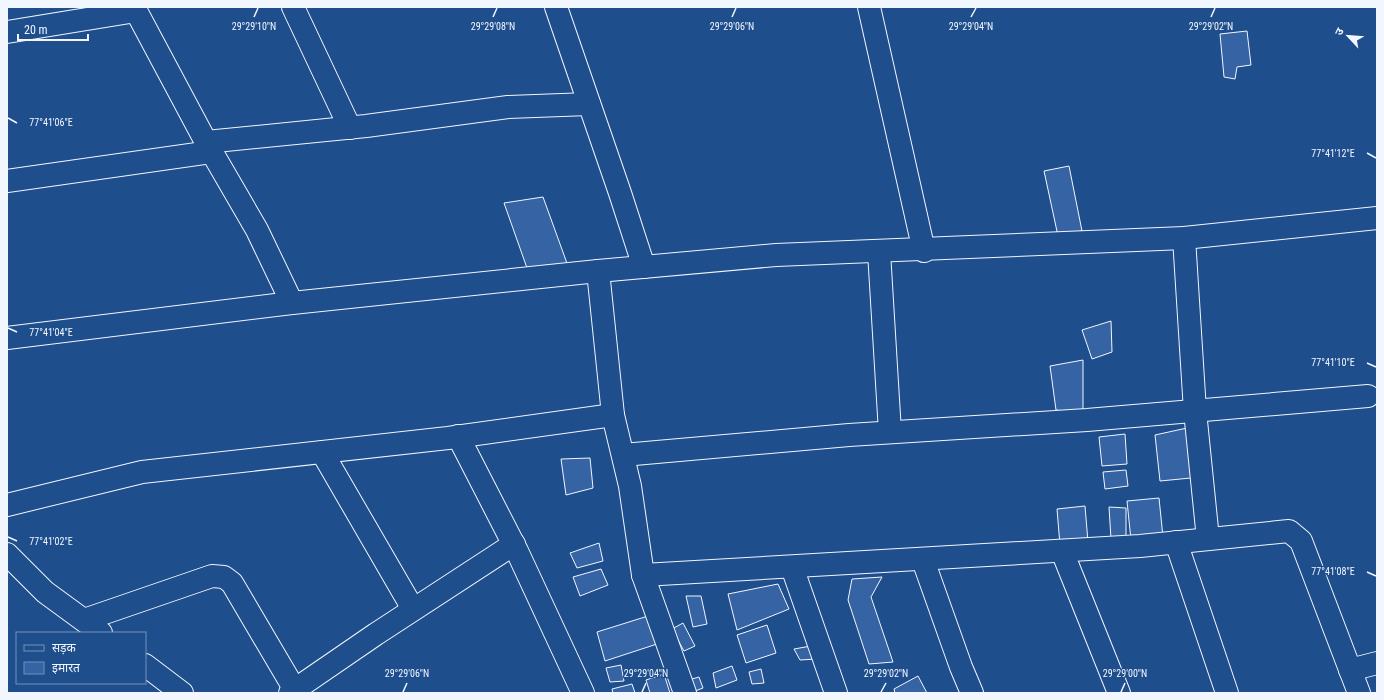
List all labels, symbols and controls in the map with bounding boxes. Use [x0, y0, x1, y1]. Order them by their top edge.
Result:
scale bar [18, 16, 88, 42]
north arrow [1328, 16, 1368, 56]
text: 29°29'10"N [232, 21, 276, 32]
text: 29°29'08"N [471, 21, 515, 32]
text: 29°29'06"N [710, 21, 754, 32]
text: 29°29'04"N [949, 21, 993, 32]
text: 29°29'02"N [1189, 21, 1233, 32]
text: 20 m [24, 23, 48, 37]
text: उ [1332, 26, 1347, 38]
text: 77°41'06"E [29, 117, 73, 128]
text: 77°41'12"E [1311, 148, 1355, 159]
text: 77°41'04"E [29, 327, 73, 338]
text: 77°41'10"E [1311, 357, 1355, 368]
text: 77°41'02"E [29, 536, 73, 547]
text: 77°41'08"E [1311, 566, 1355, 577]
legend [16, 632, 146, 684]
text: सड़क [52, 641, 77, 655]
text: इमारत [52, 661, 81, 675]
text: 29°29'06"N [385, 668, 429, 679]
text: 29°29'04"N [624, 668, 668, 679]
text: 29°29'02"N [864, 668, 908, 679]
text: 29°29'00"N [1103, 668, 1147, 679]

